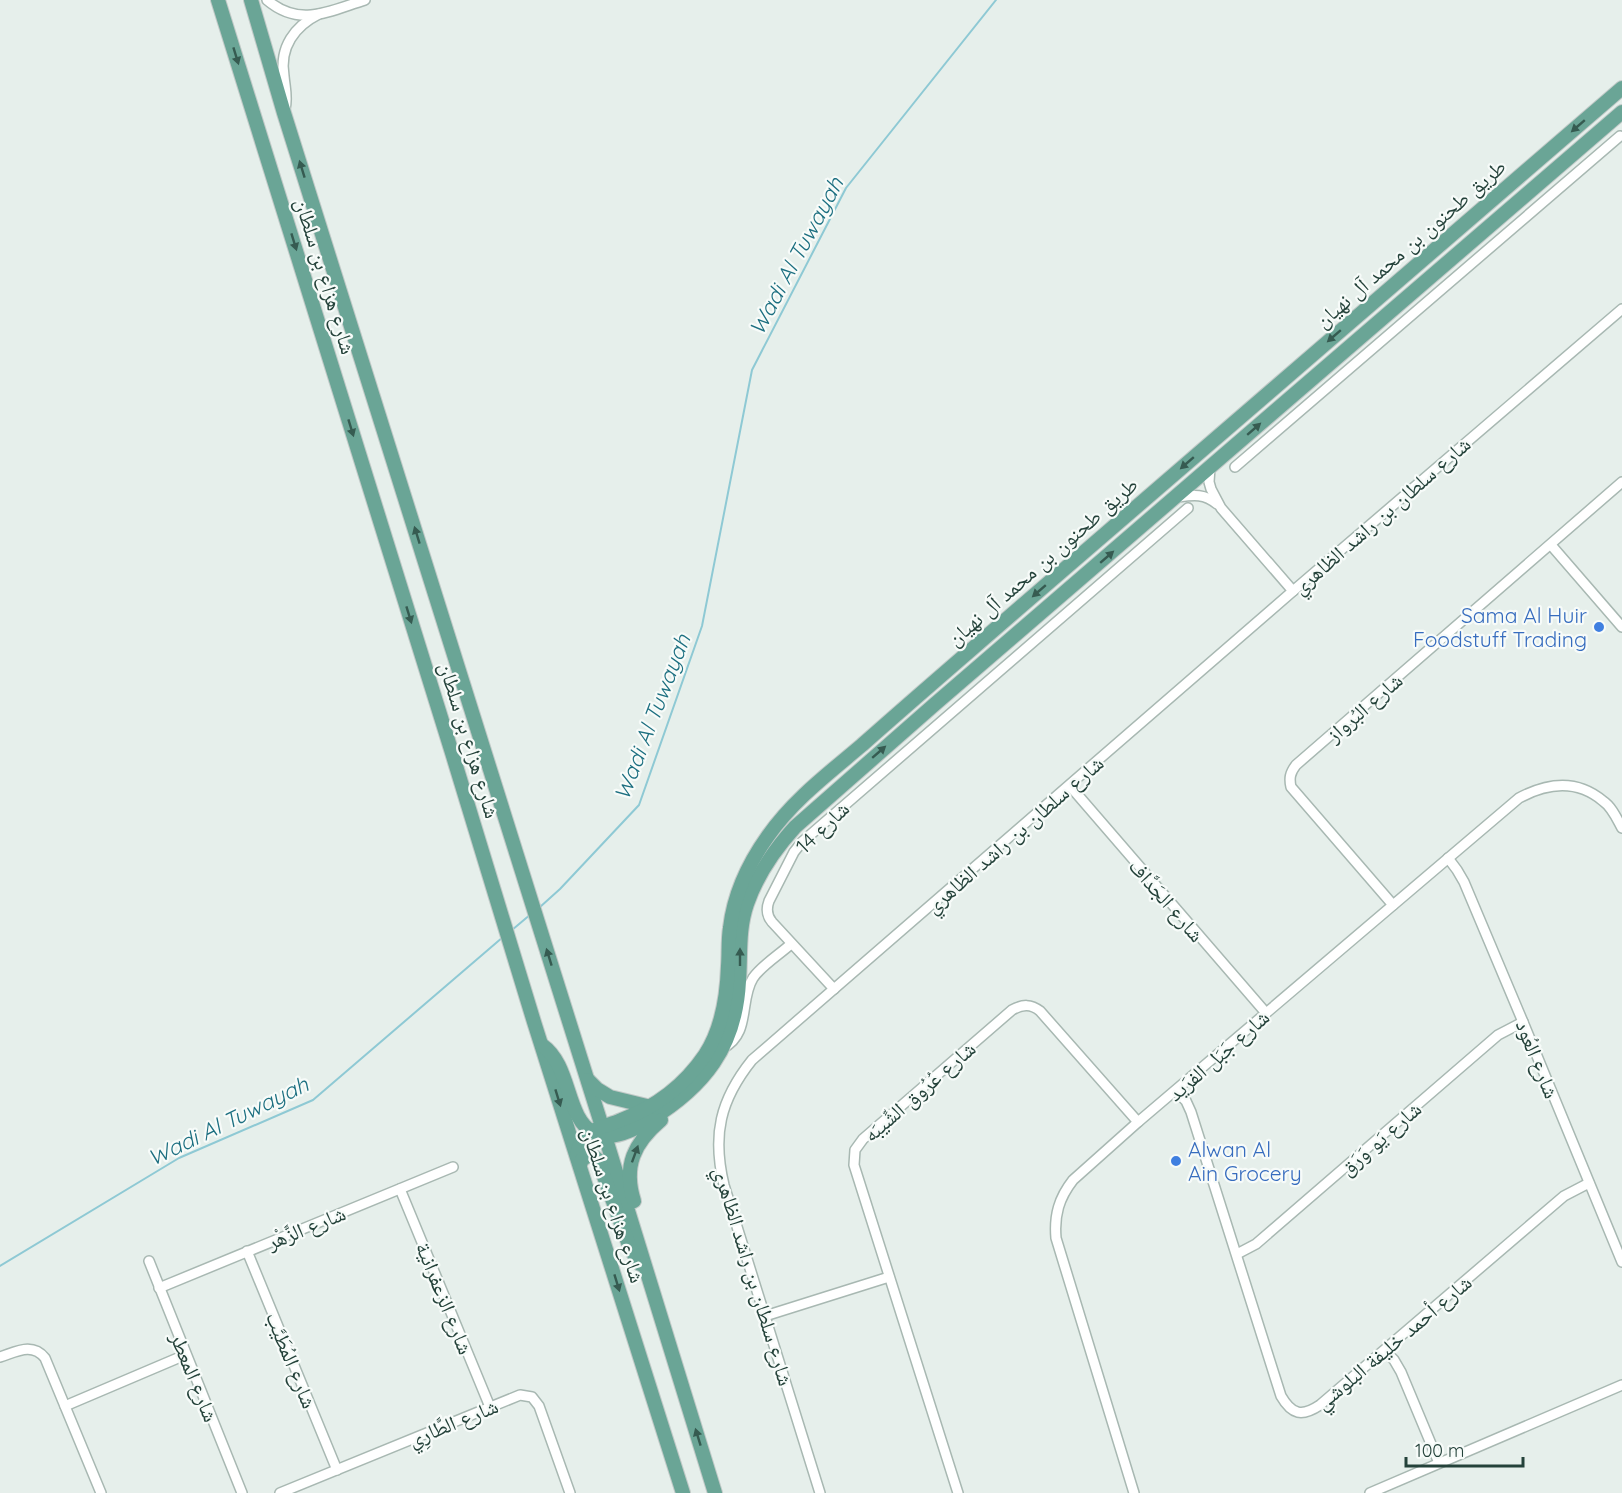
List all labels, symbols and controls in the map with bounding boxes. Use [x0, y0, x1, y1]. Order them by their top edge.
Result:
one-way arrow [232, 47, 241, 65]
one-way arrow [1571, 119, 1586, 132]
street label: طريق طحنون بن محمد آل نهيان [1309, 153, 1511, 334]
one-way arrow [297, 160, 306, 178]
water label: Wadi Al Tuwayah [743, 172, 850, 340]
street label: شارع هزاع بن سلطان [289, 195, 362, 357]
one-way arrow [290, 233, 299, 251]
one-way arrow [1326, 329, 1342, 342]
one-way arrow [347, 419, 357, 437]
one-way arrow [1246, 423, 1261, 436]
street label: شارع سلطان بن راشد الظاهري [1287, 431, 1478, 603]
one-way arrow [1180, 456, 1195, 469]
street label: طريق طحنون بن محمد آل نهيان [941, 471, 1143, 652]
one-way arrow [411, 526, 421, 544]
one-way arrow [1099, 550, 1115, 563]
one-way arrow [1032, 584, 1047, 597]
place label: Sama Al Huir Foodstuff Trading [1413, 602, 1587, 652]
one-way arrow [405, 606, 414, 624]
marker: Sama Al Huir Foodstuff Trading [1592, 620, 1606, 634]
water label: Wadi Al Tuwayah [608, 630, 697, 804]
street label: شارع هزاع بن سلطان [433, 659, 506, 821]
street label: شارع البُرواز [1320, 667, 1408, 749]
one-way arrow [871, 746, 886, 759]
street label: شارع سلطان بن راشد الظاهري [920, 750, 1111, 922]
street label: شارع 14 [790, 795, 855, 859]
street label: شارع الجَدَّاف [1123, 853, 1210, 948]
one-way arrow [735, 947, 745, 966]
one-way arrow [543, 948, 553, 966]
street label: شارع جَبَل الفرَيد [1162, 1004, 1275, 1107]
street label: شارع العُود [1510, 1016, 1565, 1102]
street label: شارع عُرُوق الشِّيبَه [857, 1035, 981, 1148]
water label: Wadi Al Tuwayah [143, 1070, 313, 1172]
one-way arrow [554, 1089, 563, 1107]
street label: شارع يَو وَرَق [1334, 1095, 1427, 1181]
street label: شارع هزاع بن سلطان [576, 1124, 651, 1286]
place label: Alwan Al Ain Grocery [1188, 1136, 1302, 1186]
one-way arrow [630, 1145, 640, 1163]
marker: Alwan Al Ain Grocery [1169, 1154, 1183, 1168]
street label: شارع سلطان بن راشد الظاهري [704, 1163, 800, 1390]
street label: شارع الزَّهْر [262, 1199, 350, 1256]
street label: شارع الزعفرانية [410, 1238, 479, 1358]
street label: شارع أحمد خليفة البلوشي [1309, 1269, 1479, 1418]
one-way arrow [613, 1275, 622, 1293]
street label: شارع المُطَيَّب [260, 1308, 323, 1412]
street label: شارع المعطر [164, 1328, 225, 1426]
street label: شارع الطَّارِي [404, 1392, 503, 1456]
one-way arrow [693, 1428, 702, 1446]
scale bar [1406, 1430, 1523, 1468]
text: 100 m [1415, 1439, 1464, 1462]

